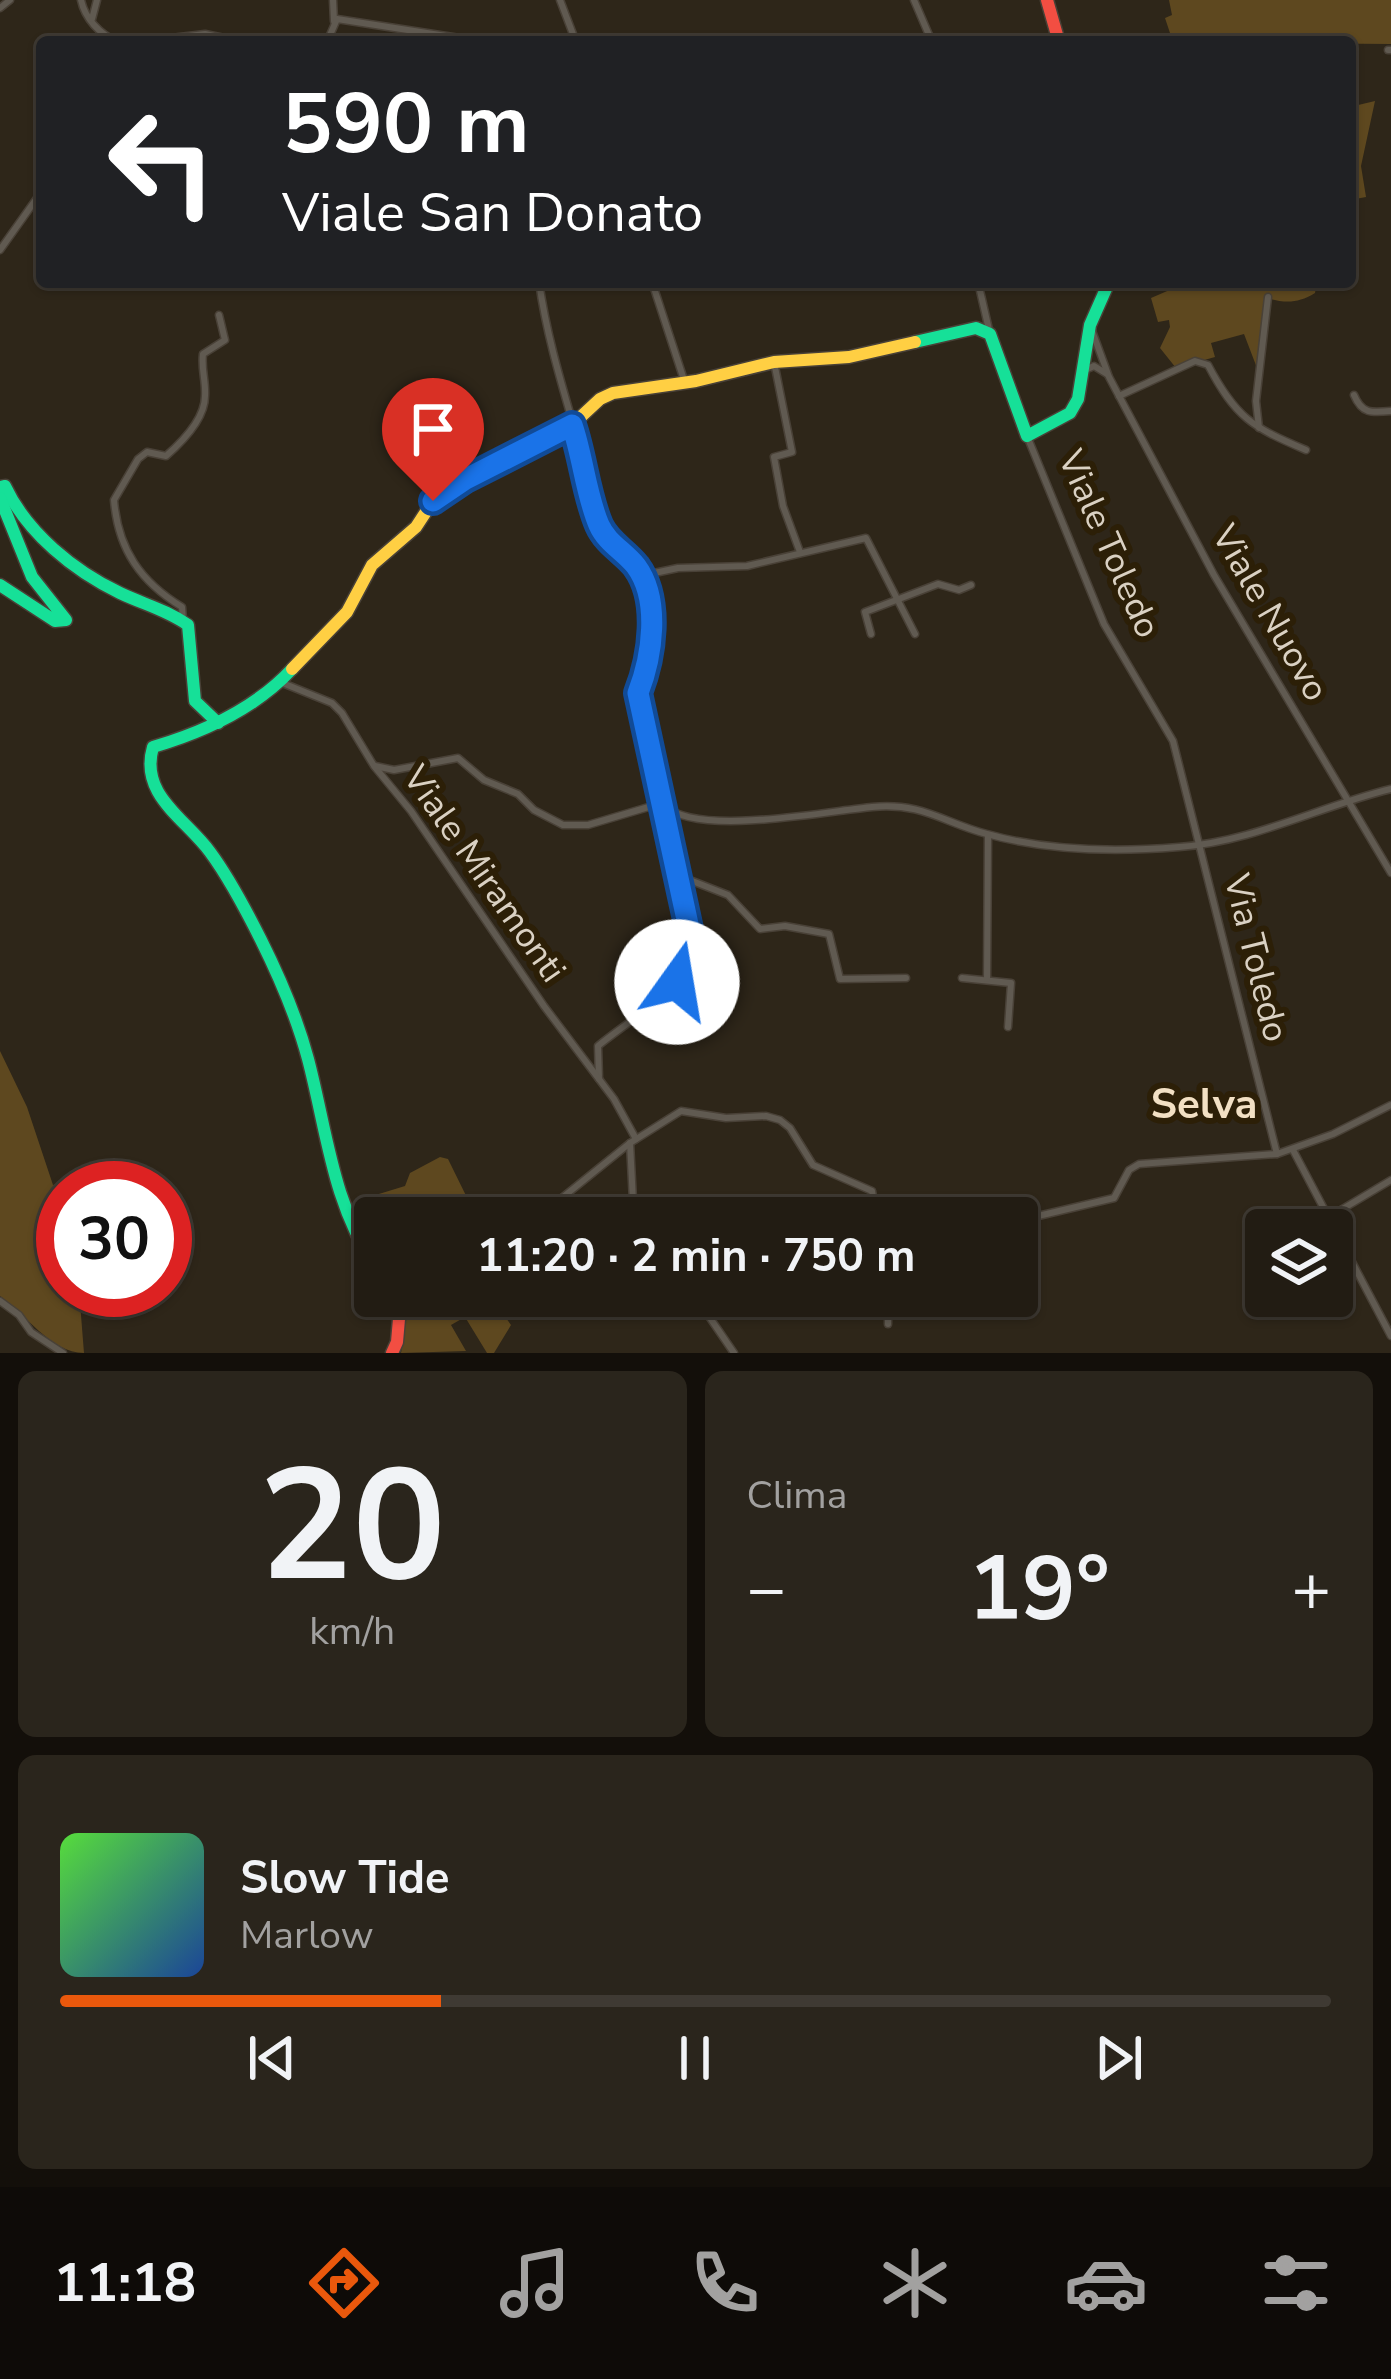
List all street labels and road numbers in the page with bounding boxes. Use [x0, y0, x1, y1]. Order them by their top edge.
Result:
street label: Viale Toledo [1045, 441, 1172, 646]
street label: Viale Nuovo [1199, 515, 1340, 710]
street label: Viale Miramonti [390, 755, 577, 992]
street label: Via Toledo [1211, 868, 1300, 1047]

